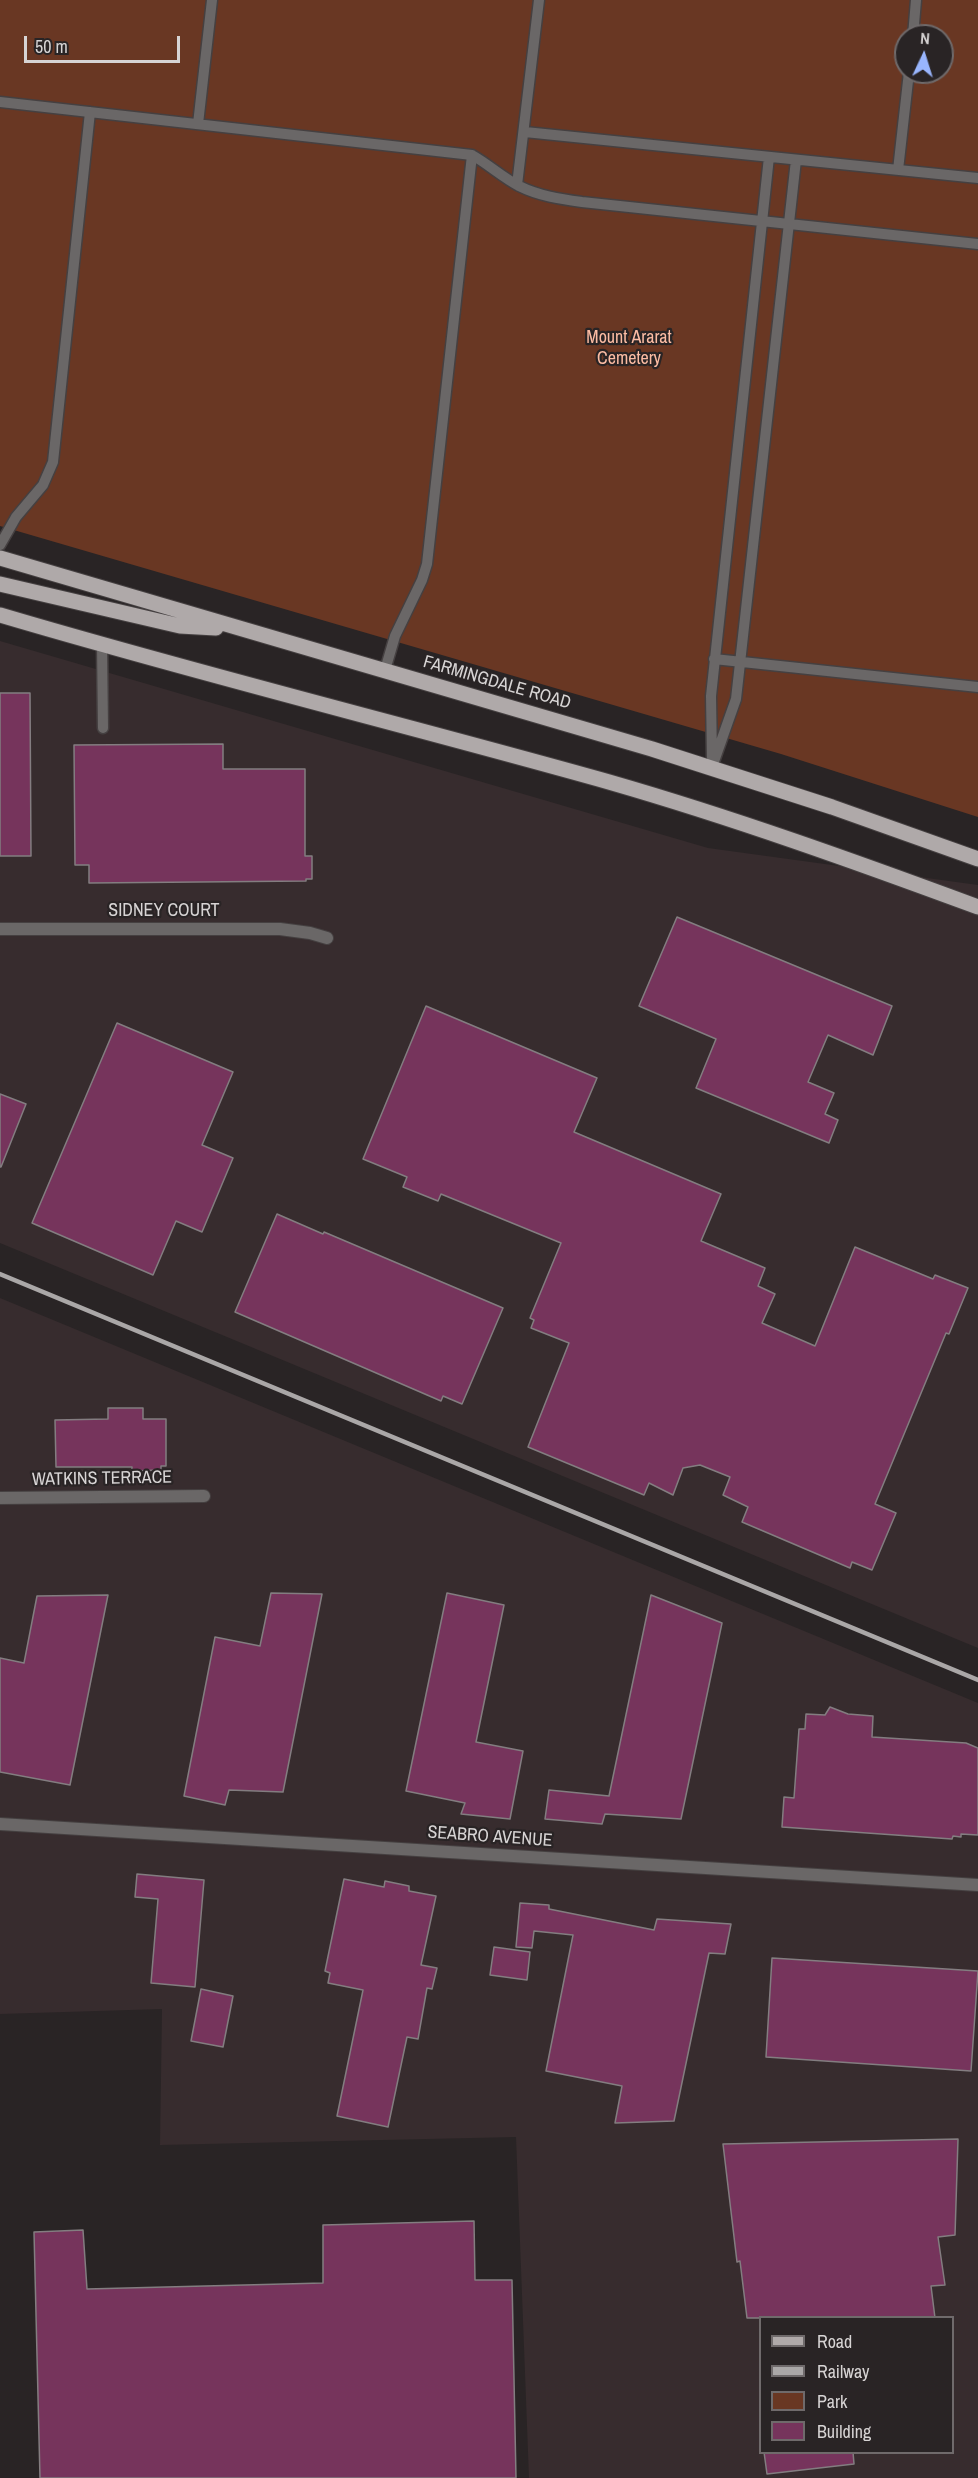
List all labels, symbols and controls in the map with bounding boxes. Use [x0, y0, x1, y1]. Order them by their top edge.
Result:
scale bar [27, 24, 183, 62]
north arrow [894, 24, 954, 84]
text: N [920, 27, 931, 49]
text: 50 m [35, 34, 68, 59]
park label: Mount Ararat Cemetery [586, 327, 672, 370]
street label: FARMINGDALE ROAD [421, 652, 573, 714]
street label: SIDNEY COURT [108, 900, 220, 922]
street label: WATKINS TERRACE [32, 1467, 172, 1491]
street label: SEABRO AVENUE [427, 1822, 553, 1852]
legend [759, 2316, 954, 2454]
text: Road [817, 2329, 852, 2354]
text: Railway [817, 2359, 870, 2384]
text: Park [817, 2389, 847, 2414]
text: Building [817, 2419, 871, 2444]

